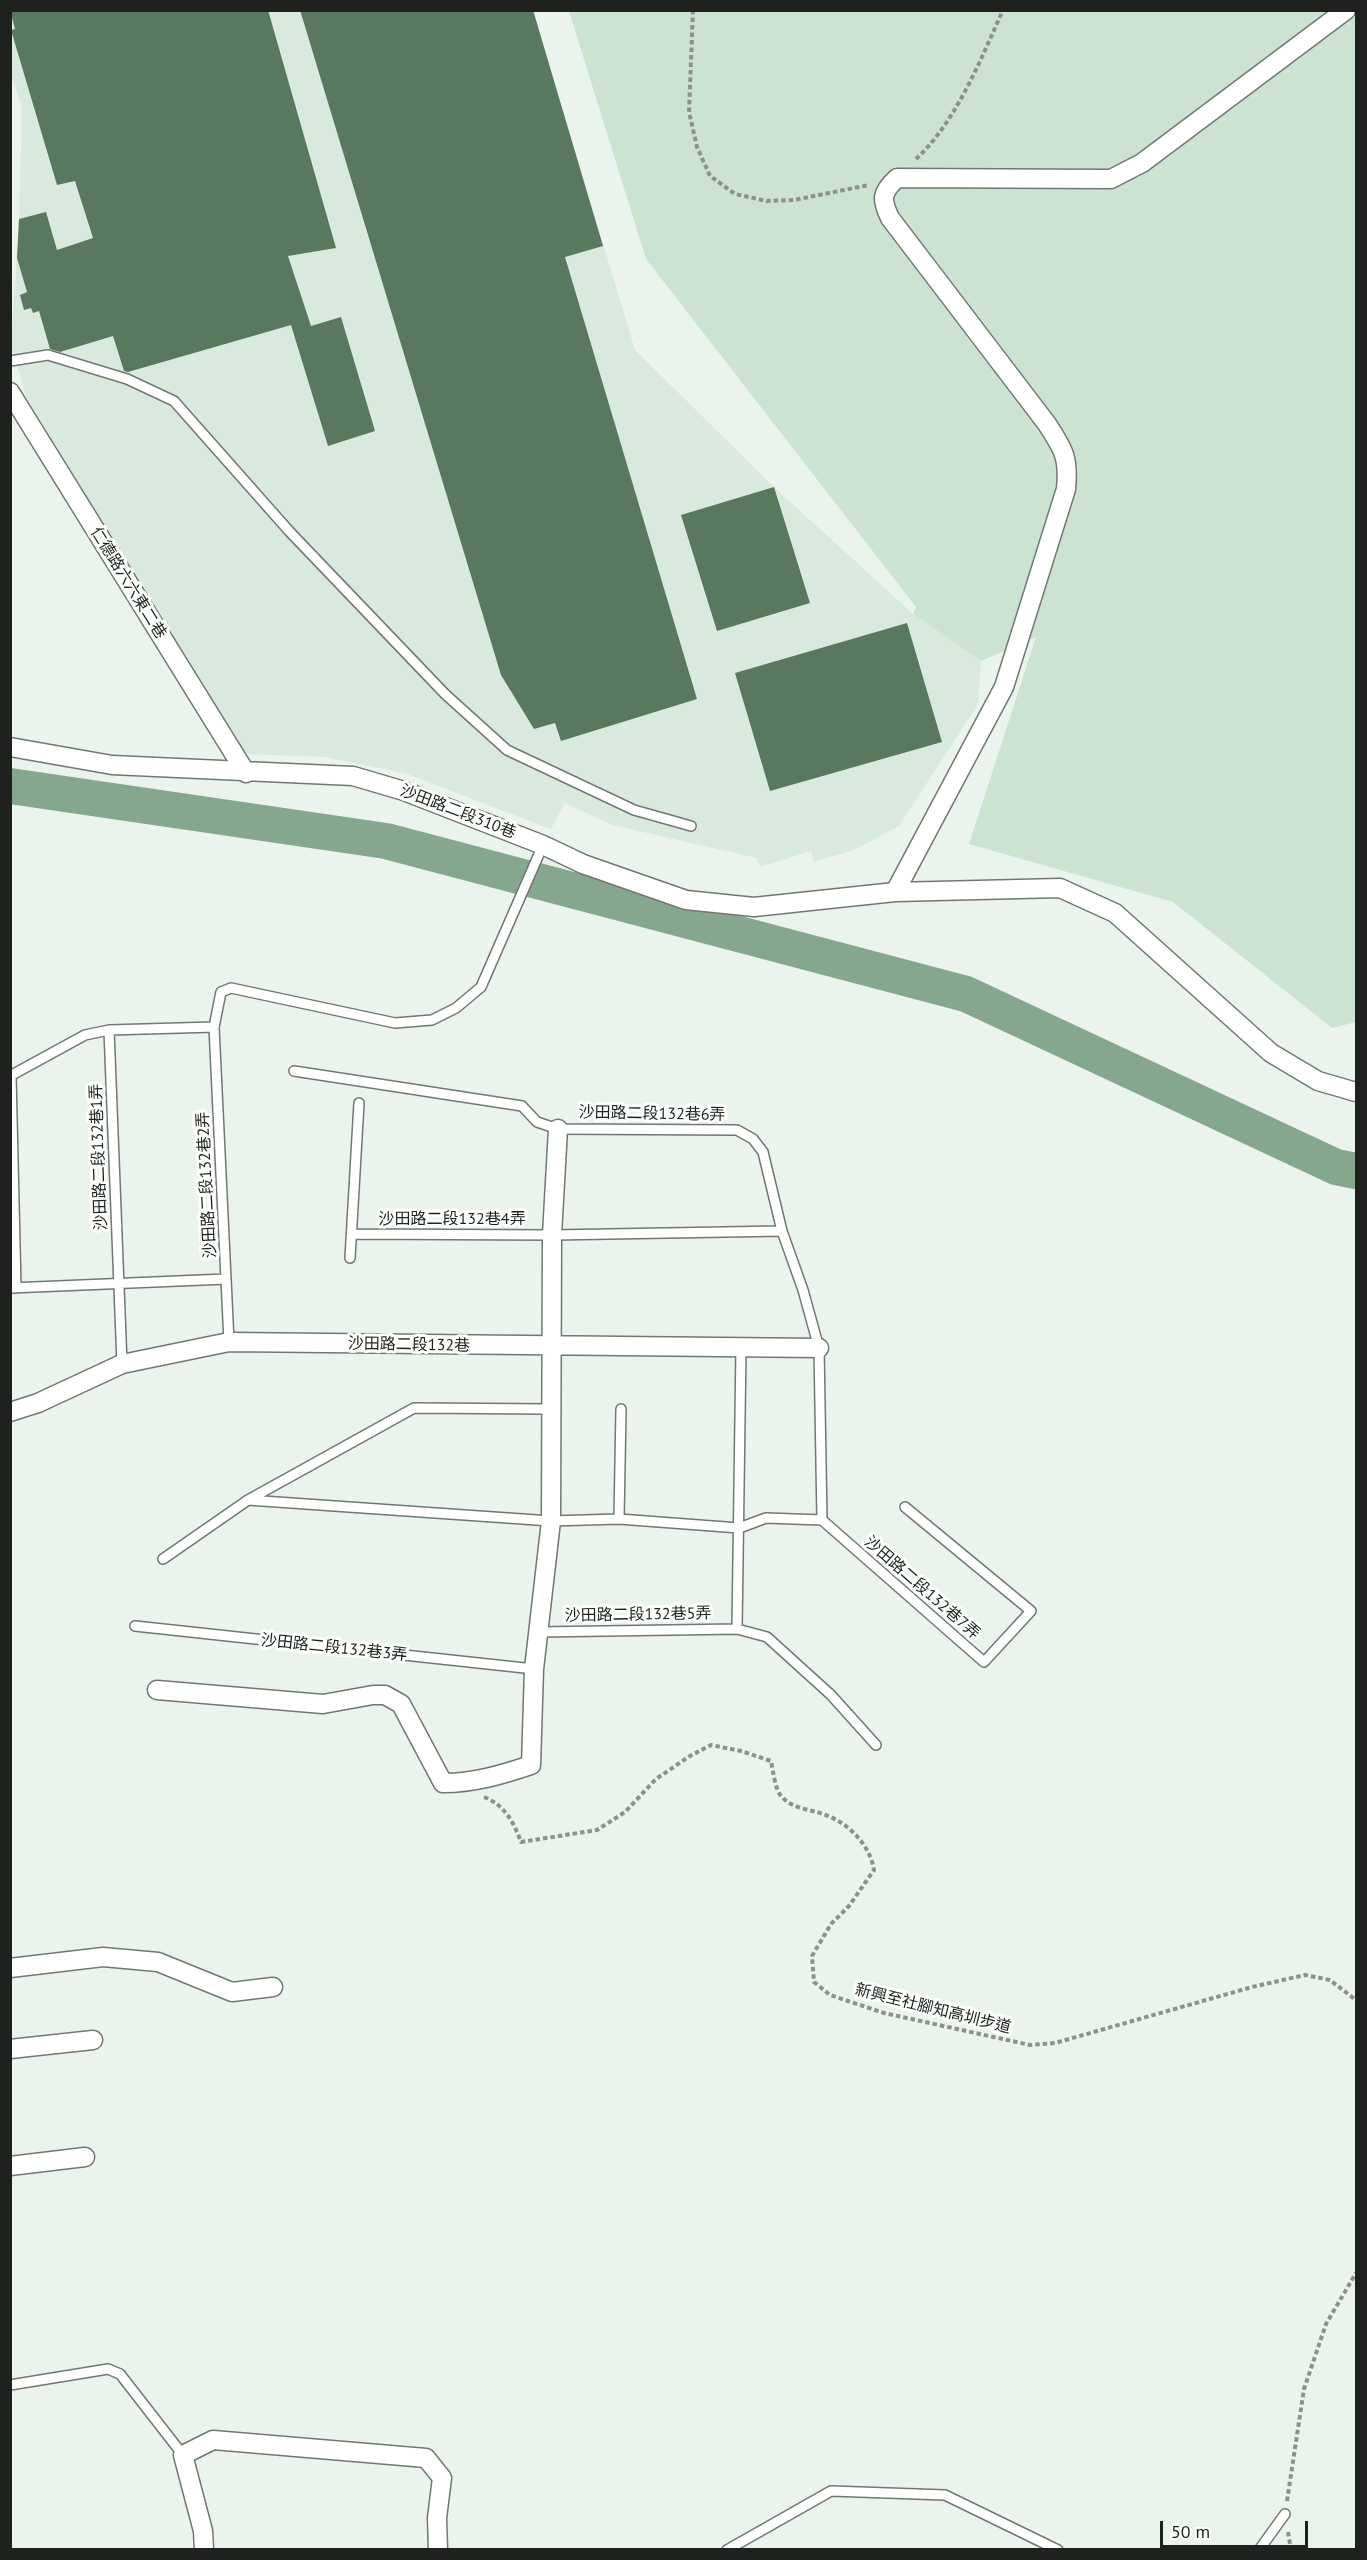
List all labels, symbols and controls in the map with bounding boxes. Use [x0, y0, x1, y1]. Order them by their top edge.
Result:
street label: 仁德路六六東二巷 [86, 524, 170, 642]
street label: 沙田路二段310巷 [398, 781, 518, 843]
street label: 沙田路二段132巷1弄 [87, 1083, 111, 1231]
street label: 沙田路二段132巷6弄 [578, 1103, 726, 1125]
street label: 沙田路二段132巷2弄 [194, 1111, 220, 1259]
street label: 沙田路二段132巷4弄 [379, 1209, 525, 1229]
street label: 沙田路二段132巷 [348, 1334, 470, 1356]
street label: 沙田路二段132巷7弄 [860, 1533, 984, 1643]
street label: 沙田路二段132巷5弄 [564, 1604, 712, 1626]
street label: 沙田路二段132巷3弄 [260, 1631, 408, 1665]
street label: 新興至社腳知高圳步道 [853, 1980, 1013, 2038]
scale bar [1163, 2509, 1312, 2547]
text: 50 m [1171, 2520, 1210, 2543]

